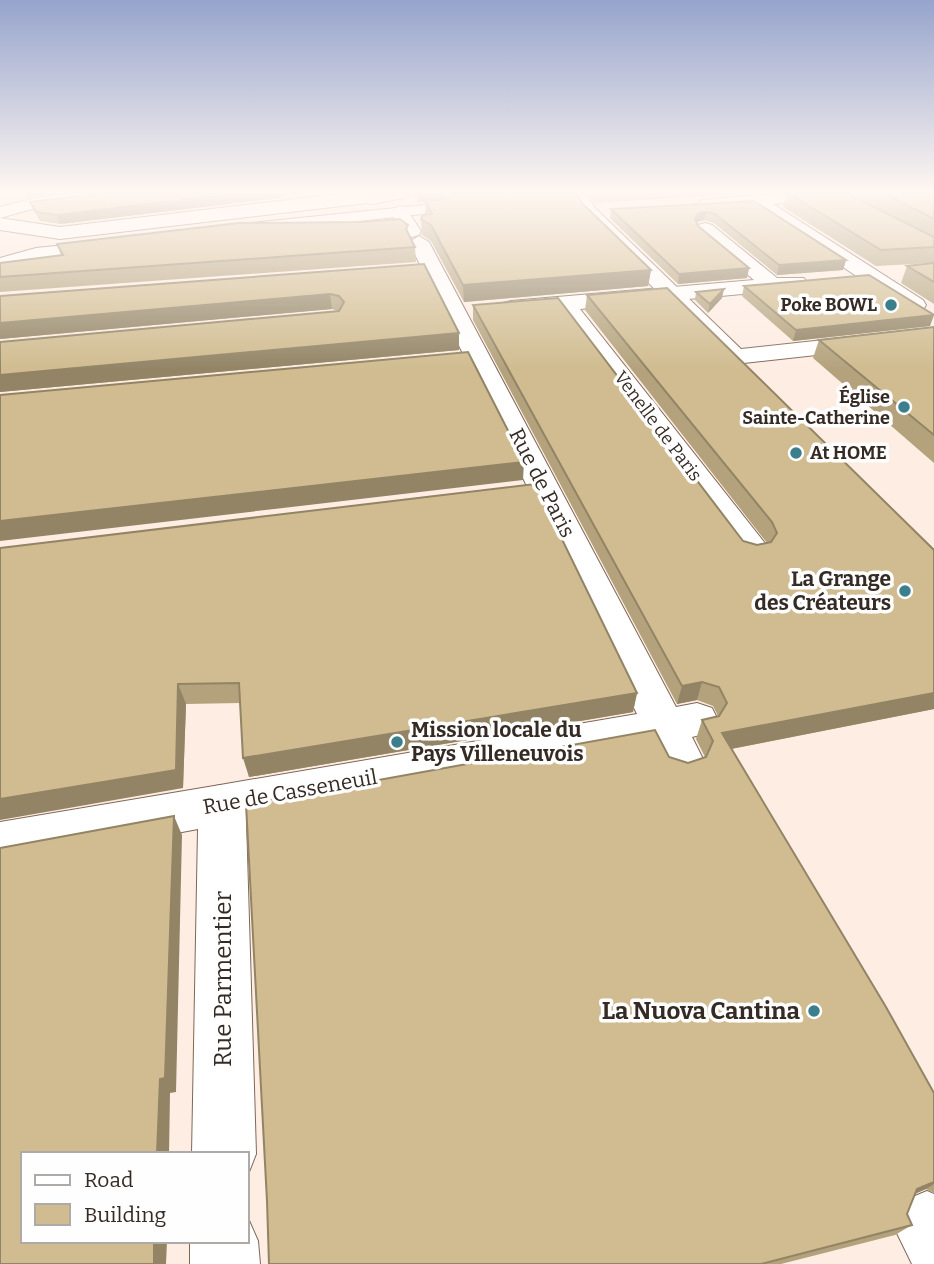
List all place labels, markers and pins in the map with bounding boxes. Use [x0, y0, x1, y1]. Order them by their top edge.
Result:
place label: Poke BOWL [780, 294, 877, 316]
marker: Poke BOWL [883, 297, 899, 313]
place label: Église Sainte-Catherine [742, 385, 890, 429]
marker: Église Sainte-Catherine [896, 399, 912, 415]
place label: At HOME [810, 442, 887, 464]
marker: At HOME [788, 445, 804, 461]
place label: La Grange des Créateurs [754, 566, 891, 616]
marker: La Grange des Créateurs [897, 583, 913, 599]
place label: Mission locale du Pays Villeneuvois [411, 717, 584, 767]
marker: Mission locale du Pays Villeneuvois [389, 734, 405, 750]
place label: La Nuova Cantina [602, 997, 801, 1025]
marker: La Nuova Cantina [806, 1003, 822, 1019]

